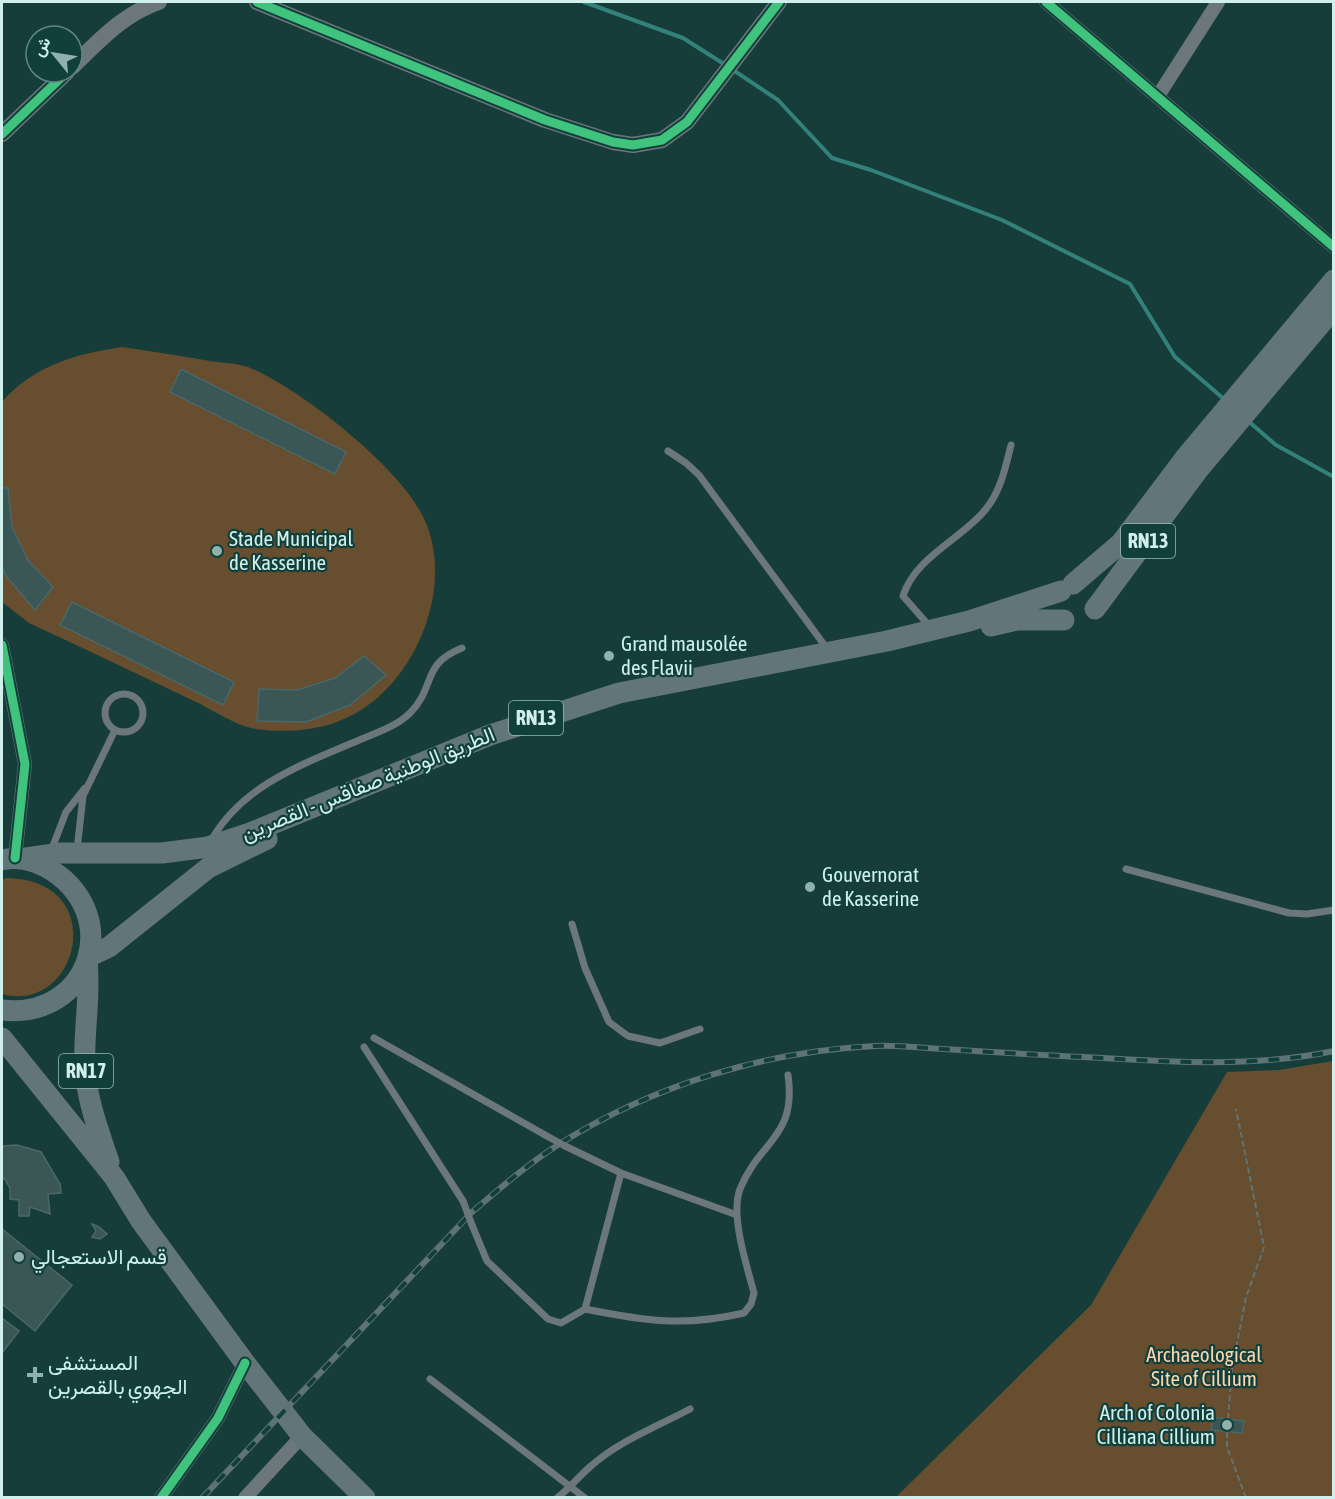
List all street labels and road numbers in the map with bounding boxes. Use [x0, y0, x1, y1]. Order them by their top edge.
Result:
road number: RN13 [1121, 524, 1175, 558]
road number: RN13 [509, 701, 563, 735]
street label: الطريق الوطنية صفاقس - القصرين [237, 721, 499, 847]
road number: RN17 [59, 1054, 113, 1088]

